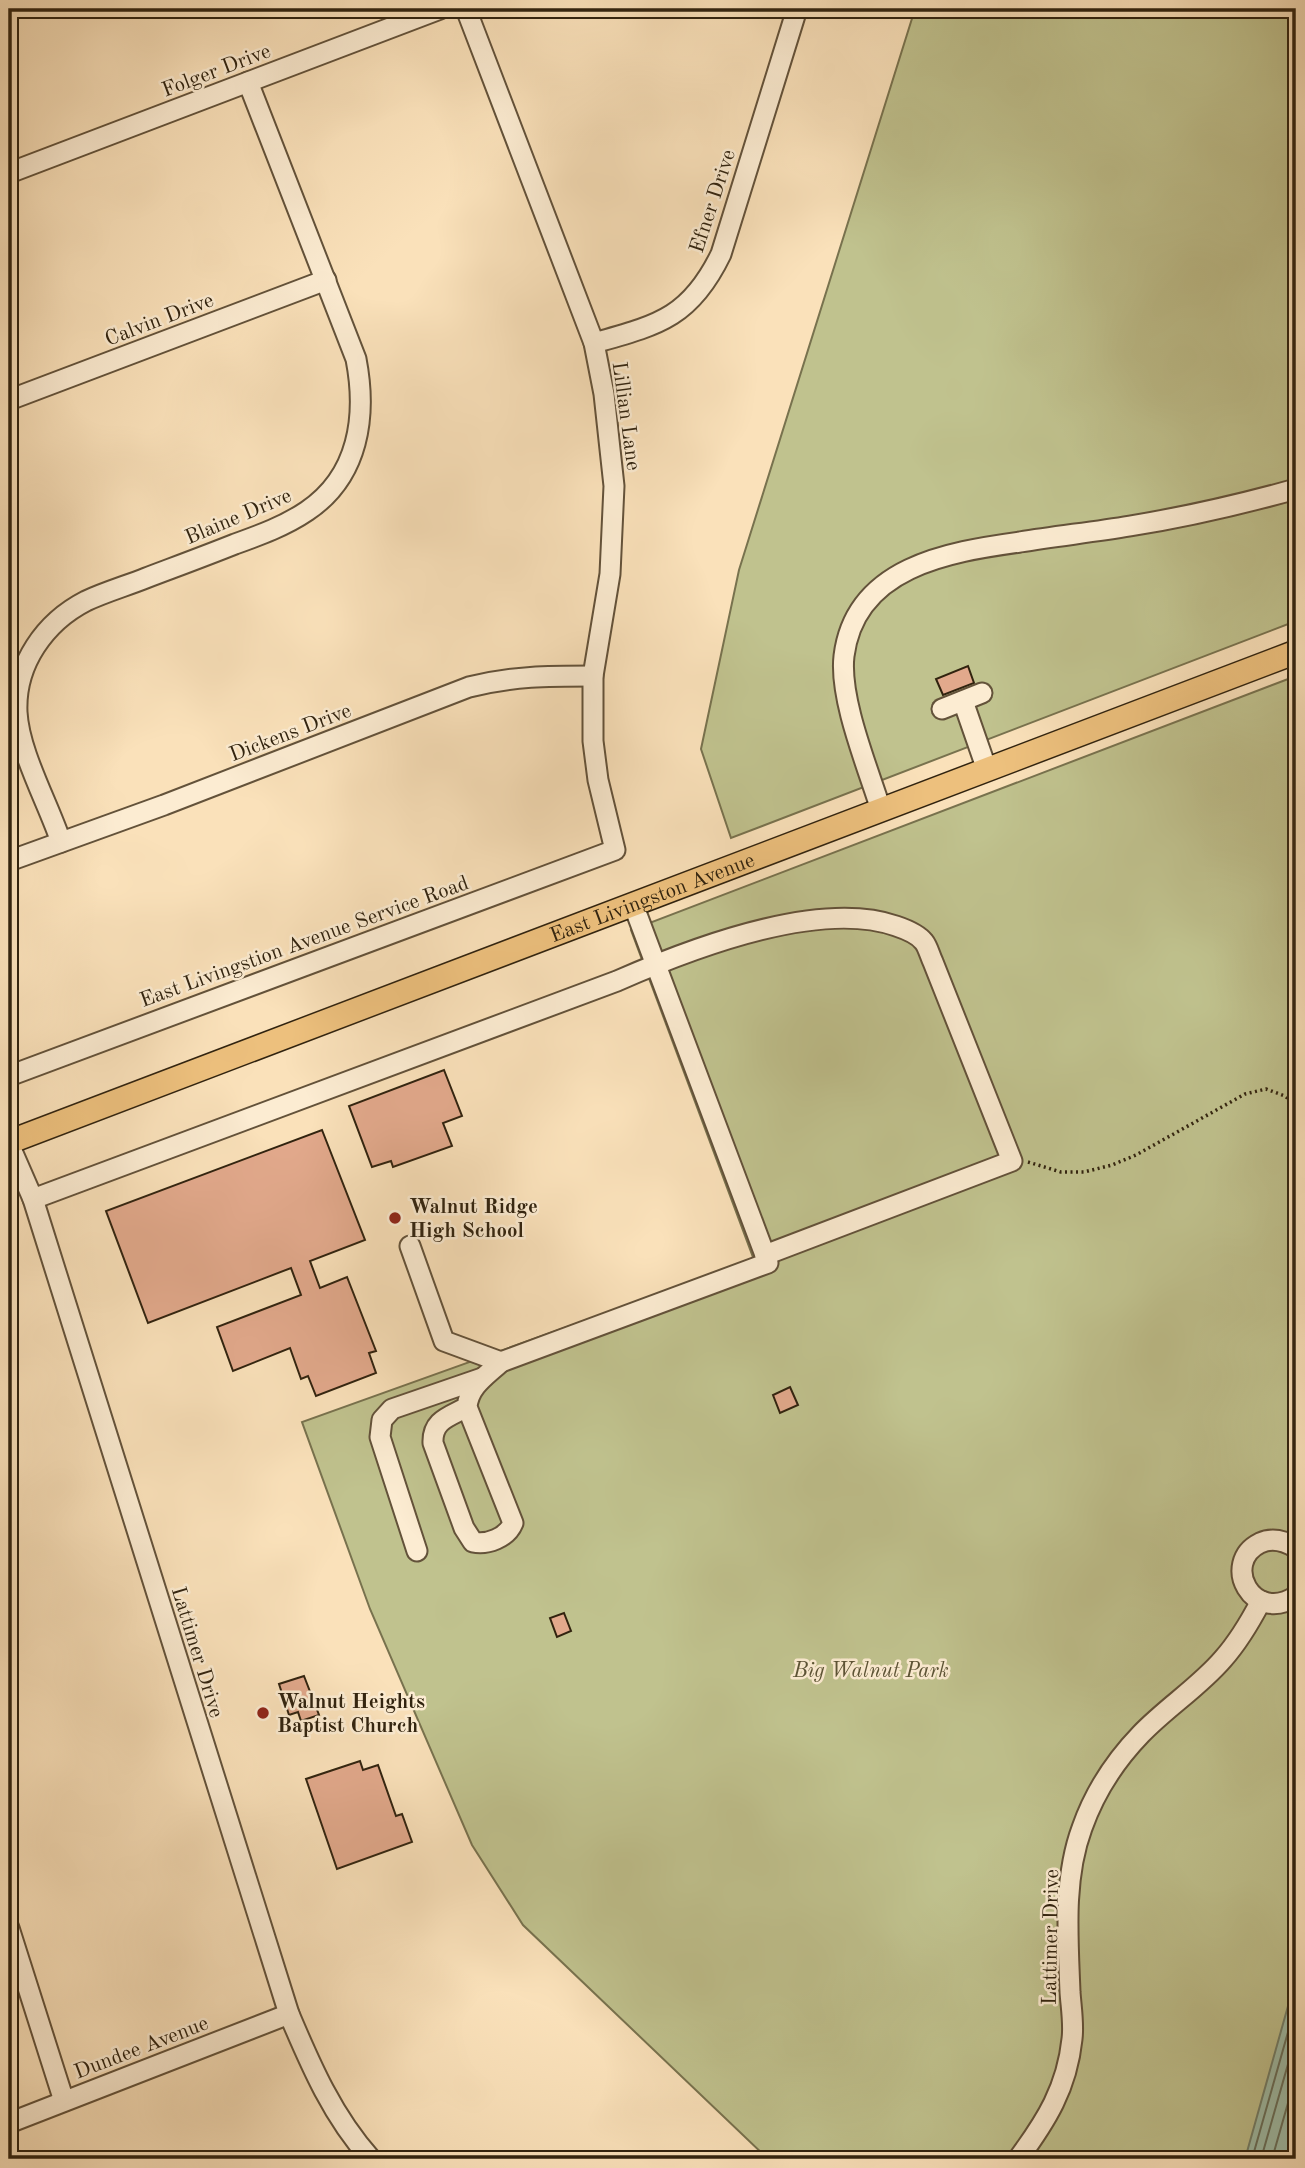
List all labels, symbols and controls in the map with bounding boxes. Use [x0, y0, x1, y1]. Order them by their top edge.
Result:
street label: Folger Drive [159, 41, 274, 102]
street label: Efner Drive [687, 147, 740, 256]
street label: Calvin Drive [102, 290, 217, 351]
street label: Lillian Lane [607, 360, 644, 472]
street label: Blaine Drive [182, 486, 295, 549]
street label: Dickens Drive [227, 701, 354, 766]
street label: East Livingston Avenue [547, 850, 758, 947]
street label: East Livingstion Avenue Service Road [137, 873, 472, 1012]
place label: Walnut Ridge High School [409, 1197, 538, 1242]
marker: Walnut Ridge High School [387, 1210, 403, 1226]
street label: Lattimer Drive [167, 1584, 227, 1721]
park label: Big Walnut Park [792, 1661, 949, 1682]
place label: Walnut Heights Baptist Church [277, 1692, 425, 1737]
marker: Walnut Heights Baptist Church [255, 1705, 271, 1721]
street label: Lattimer Drive [1040, 1869, 1063, 2005]
street label: Dundee Avenue [72, 2013, 211, 2084]

